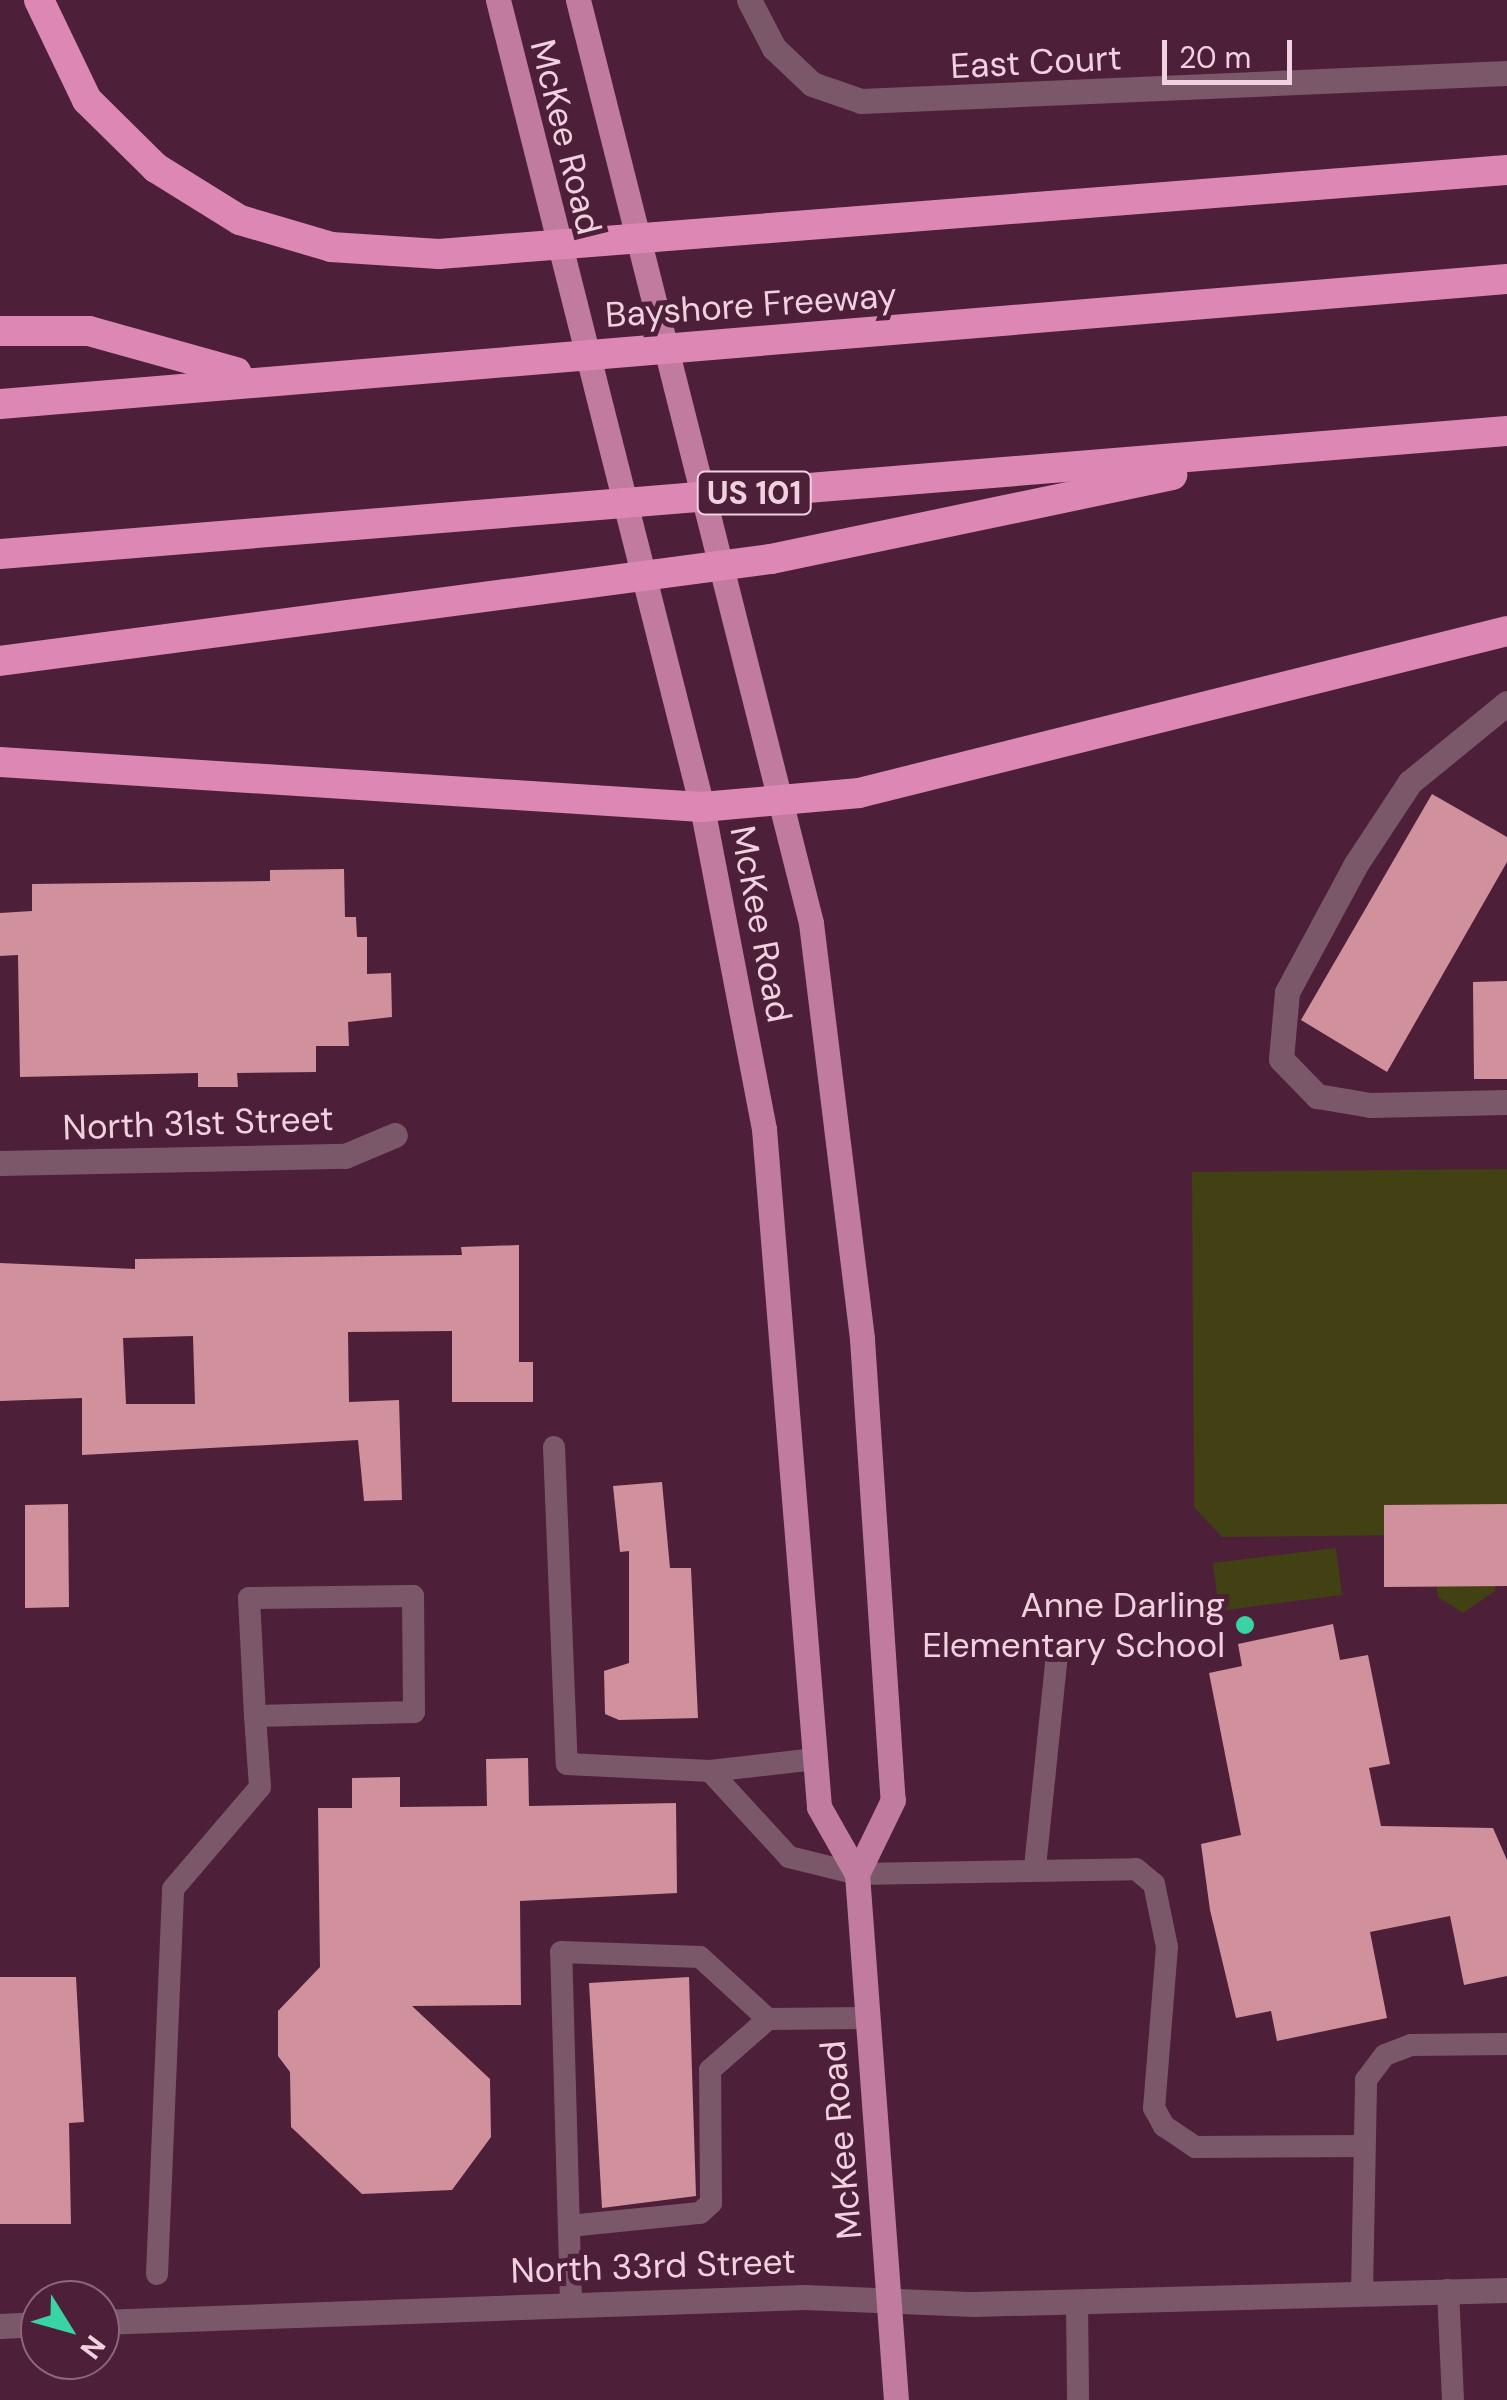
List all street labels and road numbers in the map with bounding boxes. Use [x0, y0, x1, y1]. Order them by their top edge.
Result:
street label: McKee Road [522, 35, 610, 239]
street label: East Court [949, 37, 1123, 87]
street label: Bayshore Freeway [604, 274, 898, 336]
road number: US 101 [696, 466, 812, 520]
street label: McKee Road [721, 822, 801, 1026]
street label: North 31st Street [62, 1097, 334, 1149]
street label: McKee Road [811, 2039, 871, 2241]
street label: North 33rd Street [510, 2240, 796, 2292]

